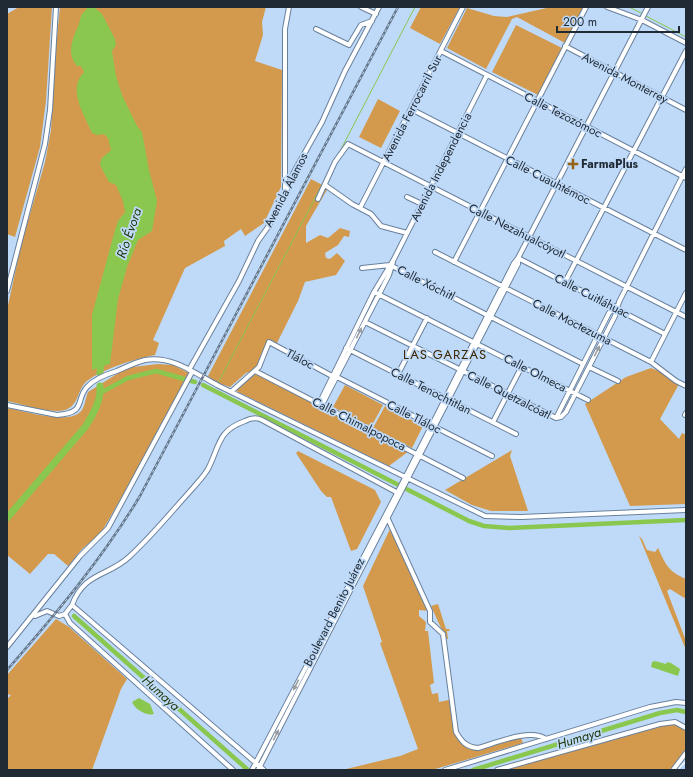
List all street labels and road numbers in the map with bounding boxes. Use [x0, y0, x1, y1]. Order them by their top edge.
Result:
street label: Avenida Monterrey [579, 48, 672, 109]
street label: Avenida Ferrocarril Sur [377, 51, 447, 164]
street label: Calle Tezozómoc [521, 88, 605, 142]
street label: Avenida Independencia [406, 109, 476, 224]
street label: Avenida Álamos [259, 149, 313, 230]
street label: Calle Cuauhtémoc [503, 151, 594, 209]
street label: Calle Nezahualcóyotl [466, 199, 568, 263]
street label: Calle Xóchitl [394, 261, 458, 305]
street label: Calle Cuitláhuac [551, 269, 633, 323]
street label: Calle Moctezuma [529, 294, 615, 350]
street label: Tláloc [283, 344, 317, 374]
street label: Calle Olmeca [500, 349, 570, 397]
street label: Calle Tenochtitlan [388, 363, 474, 419]
street label: Calle Quetzalcóatl [464, 366, 554, 424]
street label: Calle Chimalpopoca [309, 393, 409, 456]
street label: Calle Tláloc [384, 396, 444, 438]
street label: Boulevard Benito Juárez [299, 554, 369, 669]

